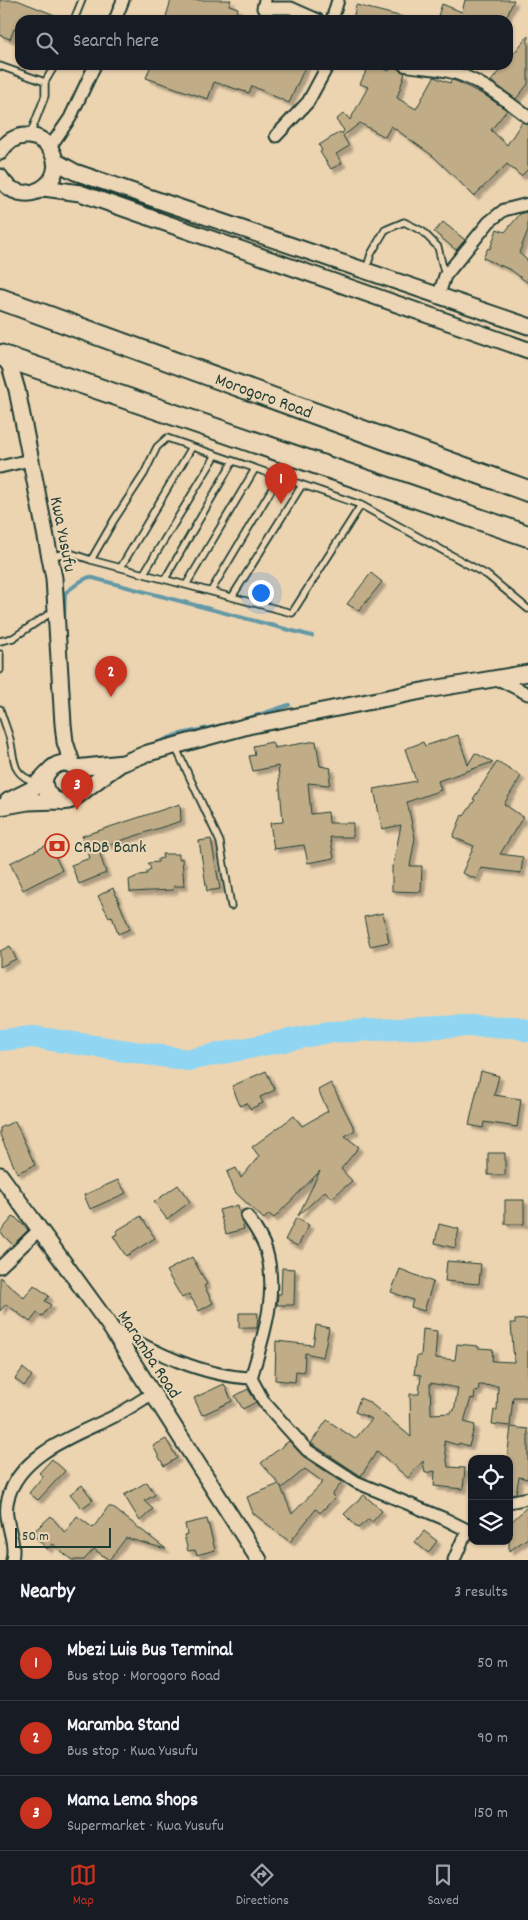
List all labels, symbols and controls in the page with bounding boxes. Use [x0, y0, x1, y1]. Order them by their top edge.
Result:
search box [15, 15, 513, 70]
icon: search [33, 29, 61, 57]
text: Search here [73, 29, 159, 56]
street label: Morogoro Road [211, 368, 315, 427]
pin: 1 [265, 463, 297, 504]
street label: Kwa Yusufu [42, 495, 81, 574]
your location [248, 580, 274, 606]
pin: 2 [95, 656, 127, 697]
pin: 3 [61, 769, 93, 810]
bank icon: CRDB Bank [44, 833, 70, 859]
place label: CRDB Bank [74, 836, 146, 861]
street label: Maramba Road [110, 1306, 186, 1404]
map controls [468, 1455, 513, 1545]
button: locate [468, 1455, 513, 1500]
button: layers [468, 1500, 513, 1545]
scale bar [15, 1525, 111, 1548]
text: 50 m [22, 1527, 49, 1547]
text: Nearby [20, 1578, 75, 1608]
text: 3 results [454, 1581, 508, 1604]
text: Mbezi Luis Bus Terminal [67, 1638, 233, 1665]
text: 1 [34, 1652, 38, 1675]
text: 50 m [477, 1652, 508, 1675]
text: Bus stop · Morogoro Road [67, 1665, 220, 1688]
text: Maramba Stand [67, 1713, 180, 1740]
text: 2 [33, 1727, 40, 1750]
text: 90 m [477, 1727, 508, 1750]
text: Bus stop · Kwa Yusufu [67, 1740, 198, 1763]
text: Mama Lema Shops [67, 1788, 198, 1815]
text: 3 [32, 1802, 40, 1825]
text: 150 m [474, 1802, 508, 1825]
text: Supermarket · Kwa Yusufu [67, 1815, 224, 1838]
tab: Map [69, 1861, 97, 1911]
tab: Directions [236, 1861, 289, 1911]
tab: Saved [427, 1861, 459, 1911]

